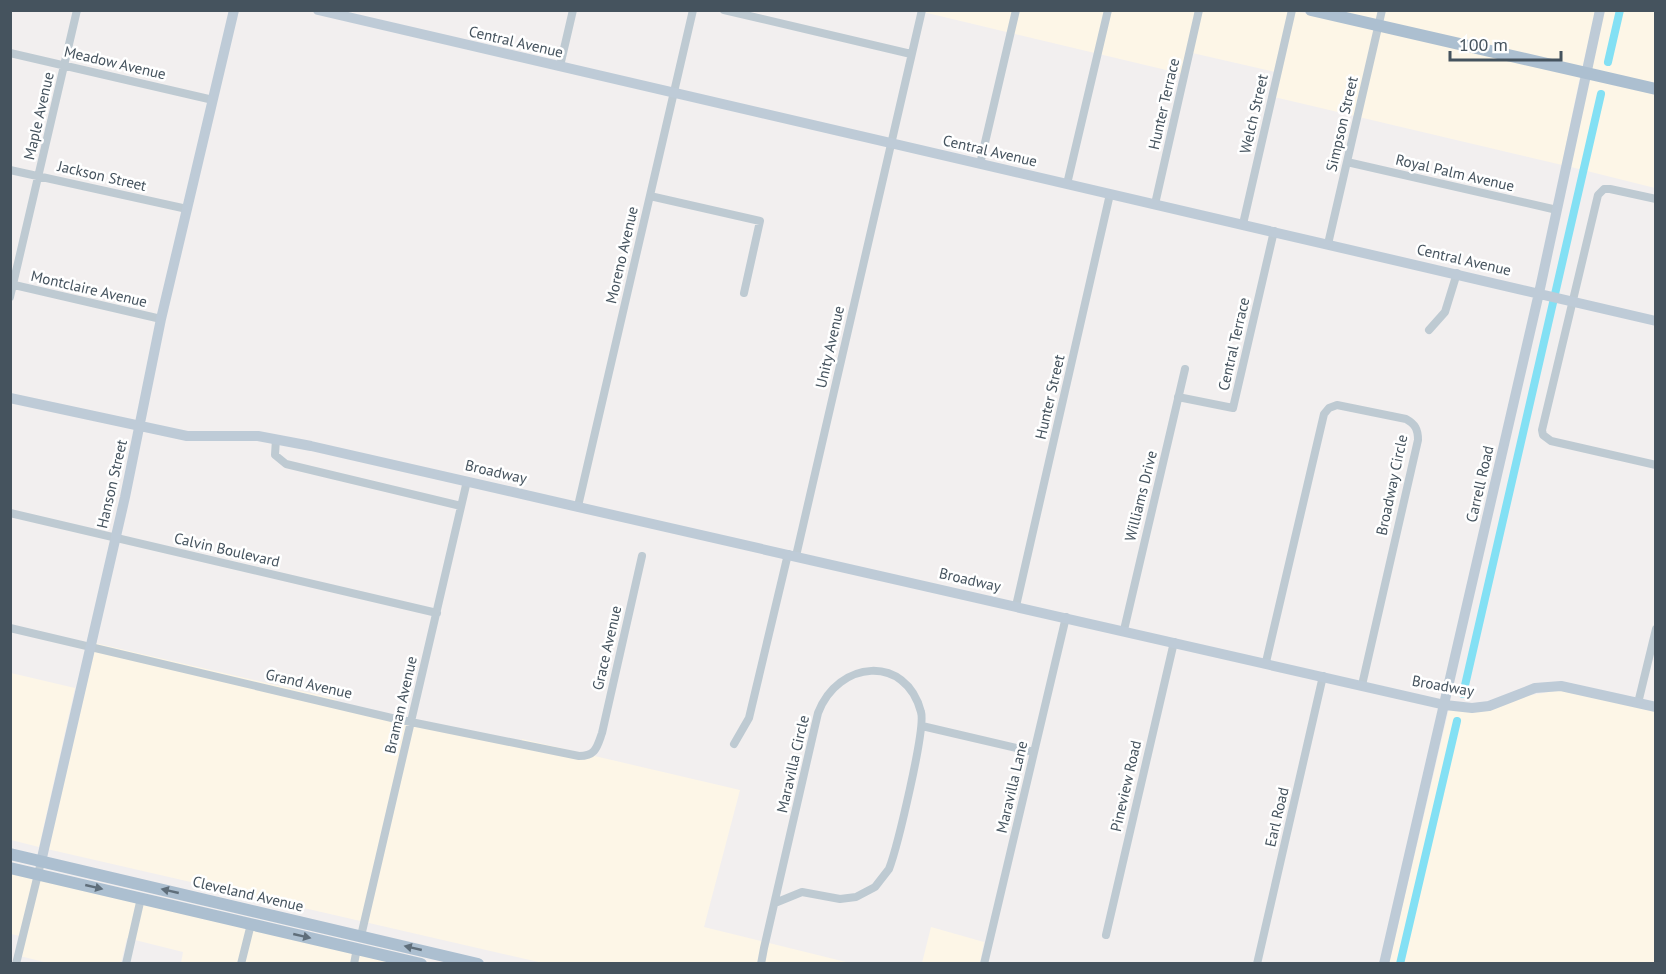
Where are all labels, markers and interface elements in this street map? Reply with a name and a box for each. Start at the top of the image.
street label: Central Avenue [467,21,565,62]
scale bar [1450,24,1561,62]
text: 100 m [1459,33,1508,56]
street label: Meadow Avenue [62,42,168,83]
street label: Hunter Terrace [1144,56,1183,151]
street label: Maple Avenue [19,70,58,162]
street label: Welch Street [1235,72,1272,156]
street label: Simpson Street [1321,74,1362,173]
street label: Central Avenue [941,130,1039,171]
street label: Royal Palm Avenue [1394,150,1516,195]
street label: Jackson Street [55,156,148,195]
street label: Moreno Avenue [601,204,642,305]
street label: Central Avenue [1415,239,1513,280]
street label: Montclaire Avenue [29,266,149,311]
street label: Central Terrace [1214,295,1253,392]
street label: Unity Avenue [811,304,848,390]
street label: Hunter Street [1031,353,1068,441]
street label: Broadway Circle [1372,433,1411,537]
street label: Hanson Street [92,438,131,530]
street label: Carrell Road [1461,444,1498,524]
street label: Williams Drive [1120,449,1161,543]
street label: Broadway [463,455,529,488]
street label: Calvin Boulevard [172,528,282,571]
street label: Broadway [937,563,1003,596]
street label: Grace Avenue [588,604,625,692]
street label: Braman Avenue [380,654,421,755]
street label: Grand Avenue [264,664,354,703]
street label: Broadway [1410,671,1476,700]
street label: Maravilla Circle [772,713,813,815]
street label: Pineview Road [1106,738,1145,833]
street label: Maravilla Lane [992,739,1031,835]
street label: Earl Road [1260,785,1293,849]
street label: Cleveland Avenue [191,872,305,916]
one-way arrow [85,883,104,893]
one-way arrow [160,886,179,895]
one-way arrow [293,931,312,941]
one-way arrow [403,943,422,952]

